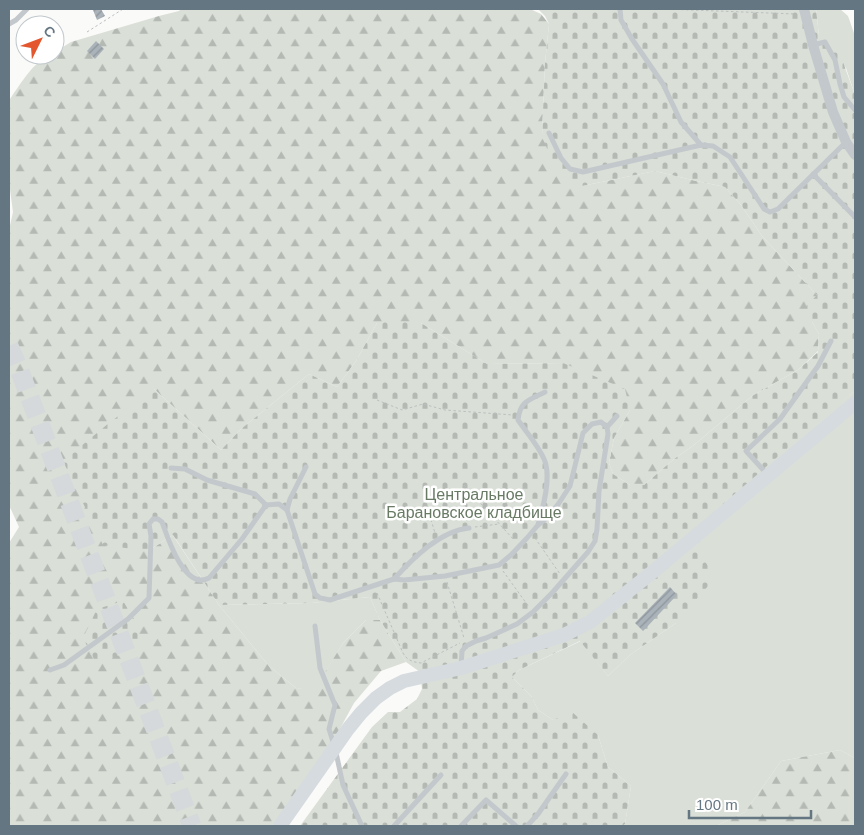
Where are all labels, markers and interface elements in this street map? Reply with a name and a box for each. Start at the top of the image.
north arrow [15,15,65,65]
text: С [40,22,59,40]
park label: Центральное Барановское кладбище [386,486,562,521]
scale bar [689,788,812,820]
text: 100 m [696,796,738,813]

